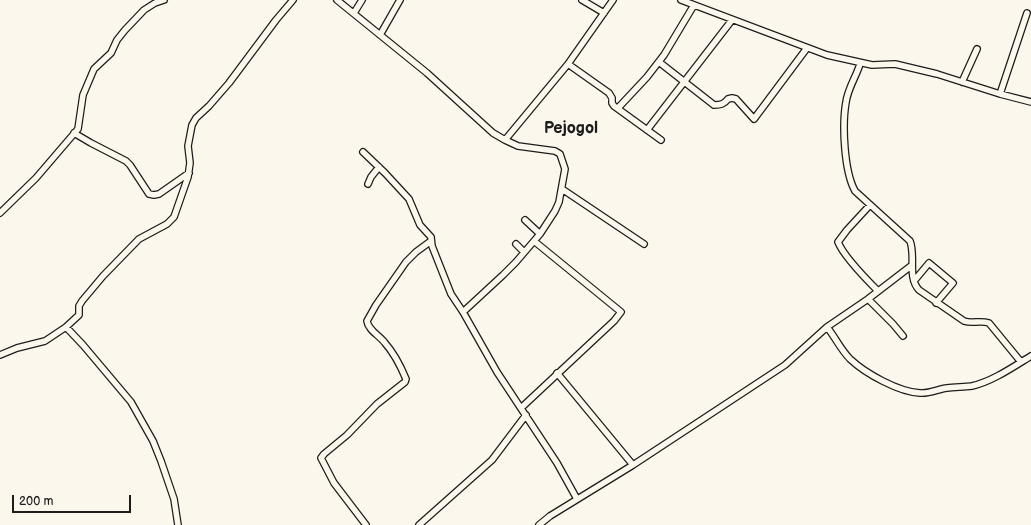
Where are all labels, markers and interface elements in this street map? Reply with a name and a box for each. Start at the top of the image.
district label: Pejogol [544,119,598,139]
scale bar [14,487,133,513]
text: 200 m [19,494,53,509]

